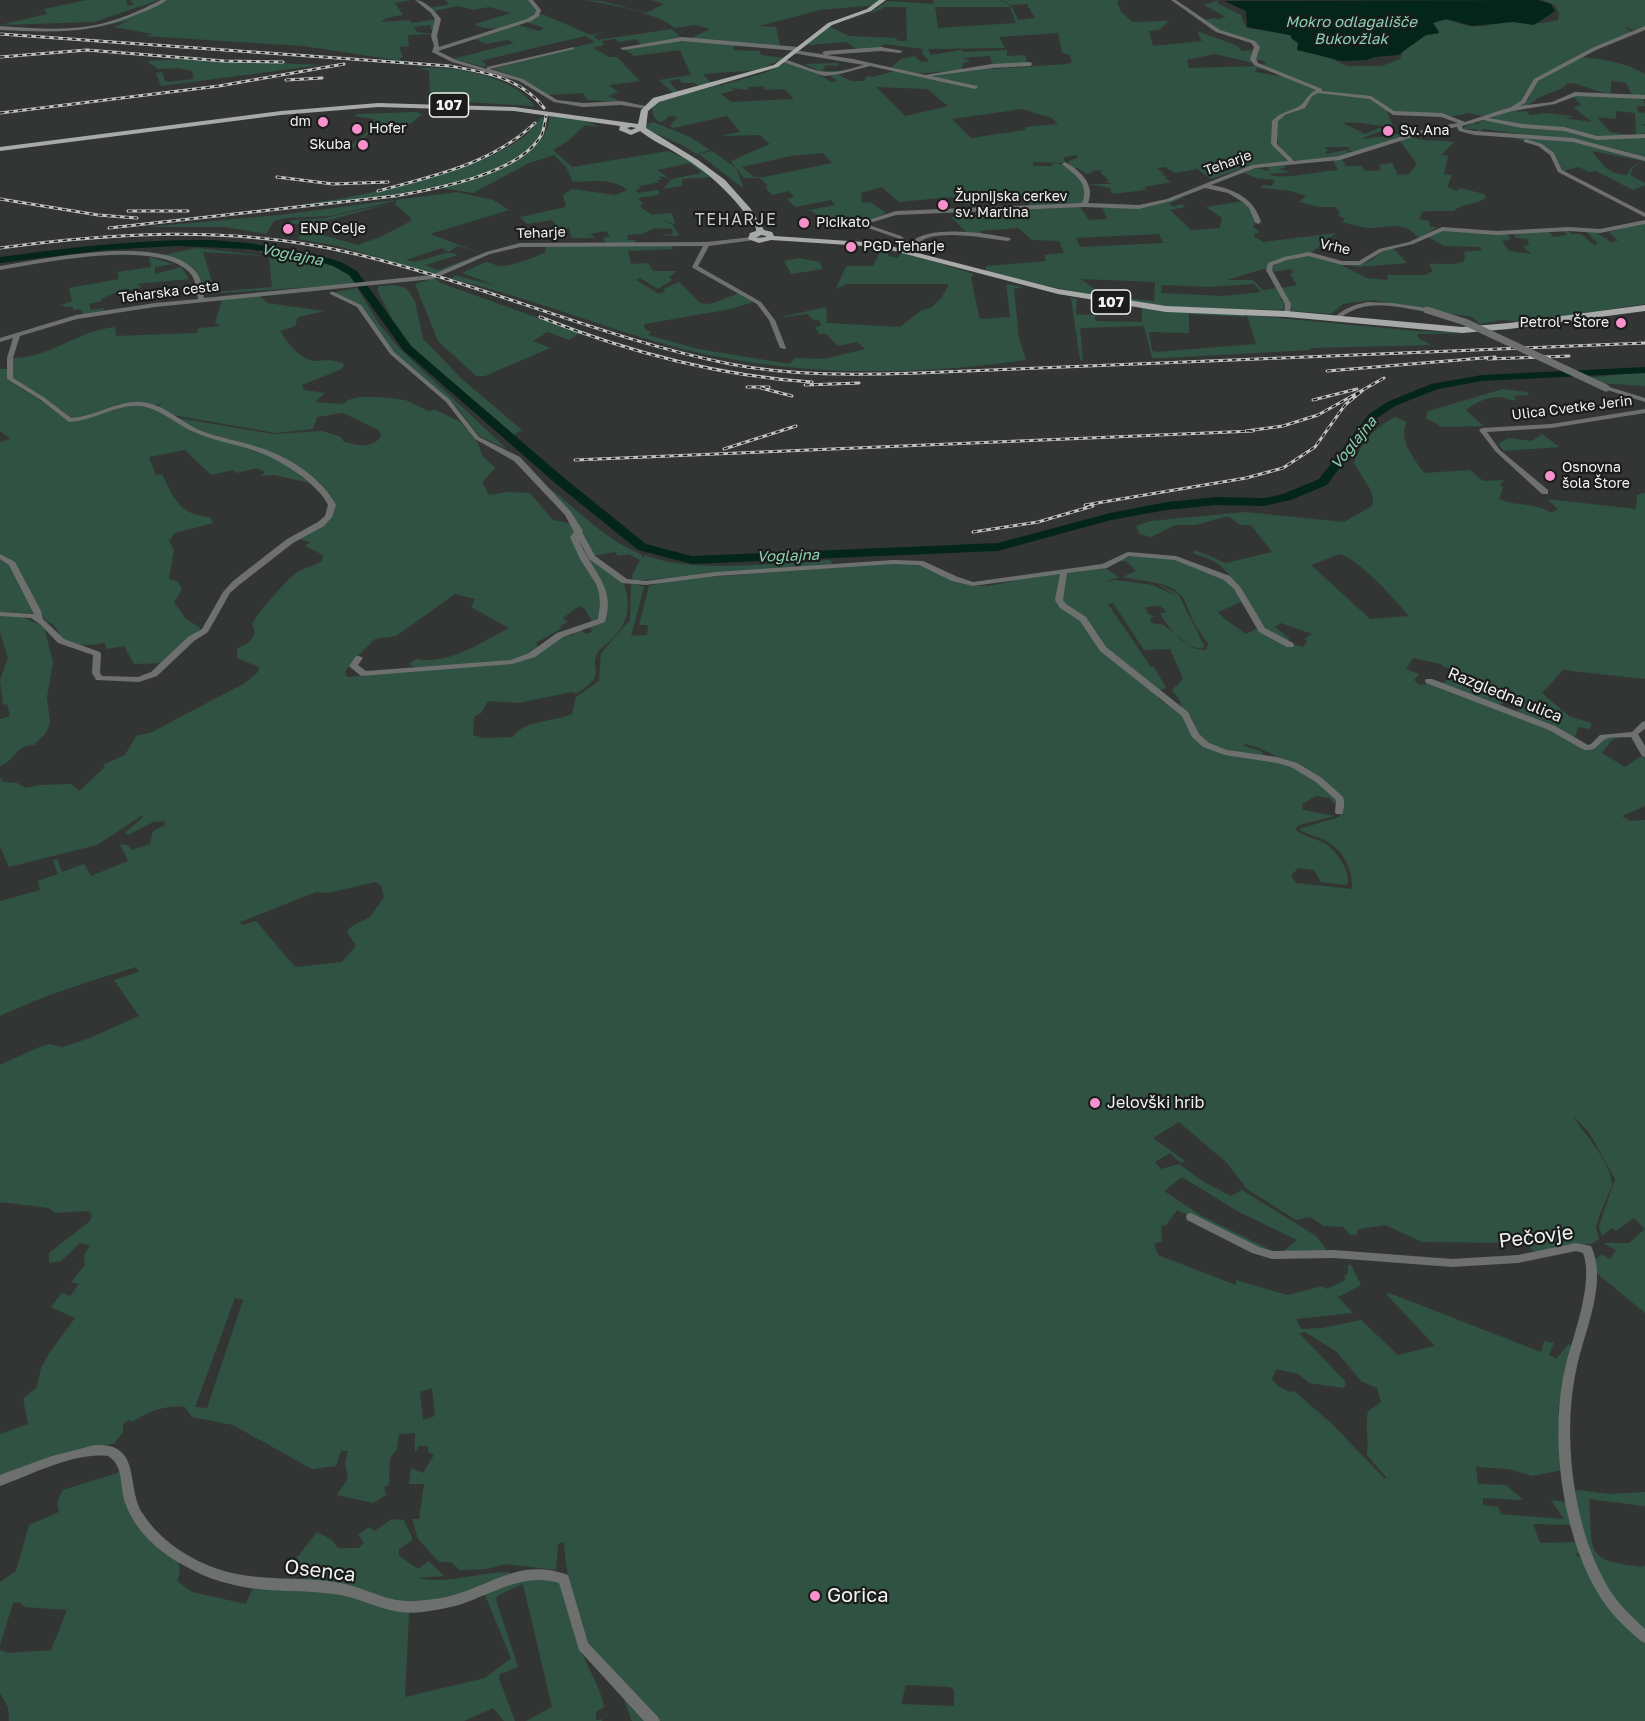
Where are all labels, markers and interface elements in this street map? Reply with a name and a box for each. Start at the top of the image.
water label: Mokro odlagališče Bukovžlak [1285,13,1417,48]
road number: 107 [430,93,468,117]
place label: dm [290,114,311,130]
marker: dm [316,115,330,129]
place label: Hofer [369,121,406,137]
marker: Hofer [350,122,364,136]
place label: Sv. Ana [1400,123,1449,139]
marker: Sv. Ana [1381,124,1395,138]
place label: Skuba [309,137,351,153]
marker: Skuba [356,138,370,152]
street label: Teharje [1202,147,1254,179]
place label: Župnijska cerkev sv. Martina [955,189,1067,222]
marker: Župnijska cerkev sv. Martina [936,198,950,212]
district label: TEHARJE [695,210,777,230]
place label: Picikato [816,215,870,231]
marker: Picikato [797,216,811,230]
place label: ENP Celje [300,221,366,237]
marker: ENP Celje [281,222,295,236]
street label: Teharje [516,224,566,242]
street label: Vrhe [1318,236,1352,258]
place label: PGD Teharje [863,239,945,255]
water label: Voglajna [260,240,324,270]
marker: PGD Teharje [844,240,858,254]
street label: Teharska cesta [118,278,220,306]
road number: 107 [1092,290,1130,314]
place label: Petrol - Štore [1520,315,1609,331]
marker: Petrol - Štore [1614,316,1628,330]
street label: Ulica Cvetke Jerin [1511,392,1633,424]
water label: Voglajna [1327,413,1381,473]
place label: Osnovna šola Štore [1562,460,1630,492]
marker: Osnovna šola Štore [1543,469,1557,483]
water label: Voglajna [757,546,819,566]
street label: Razgledna ulica [1445,663,1565,727]
place label: Jelovški hrib [1107,1093,1204,1113]
marker: Jelovški hrib [1088,1096,1102,1110]
street label: Pečovje [1497,1221,1575,1253]
street label: Osenca [283,1555,357,1587]
place label: Gorica [827,1584,888,1608]
marker: Gorica [808,1589,822,1603]

